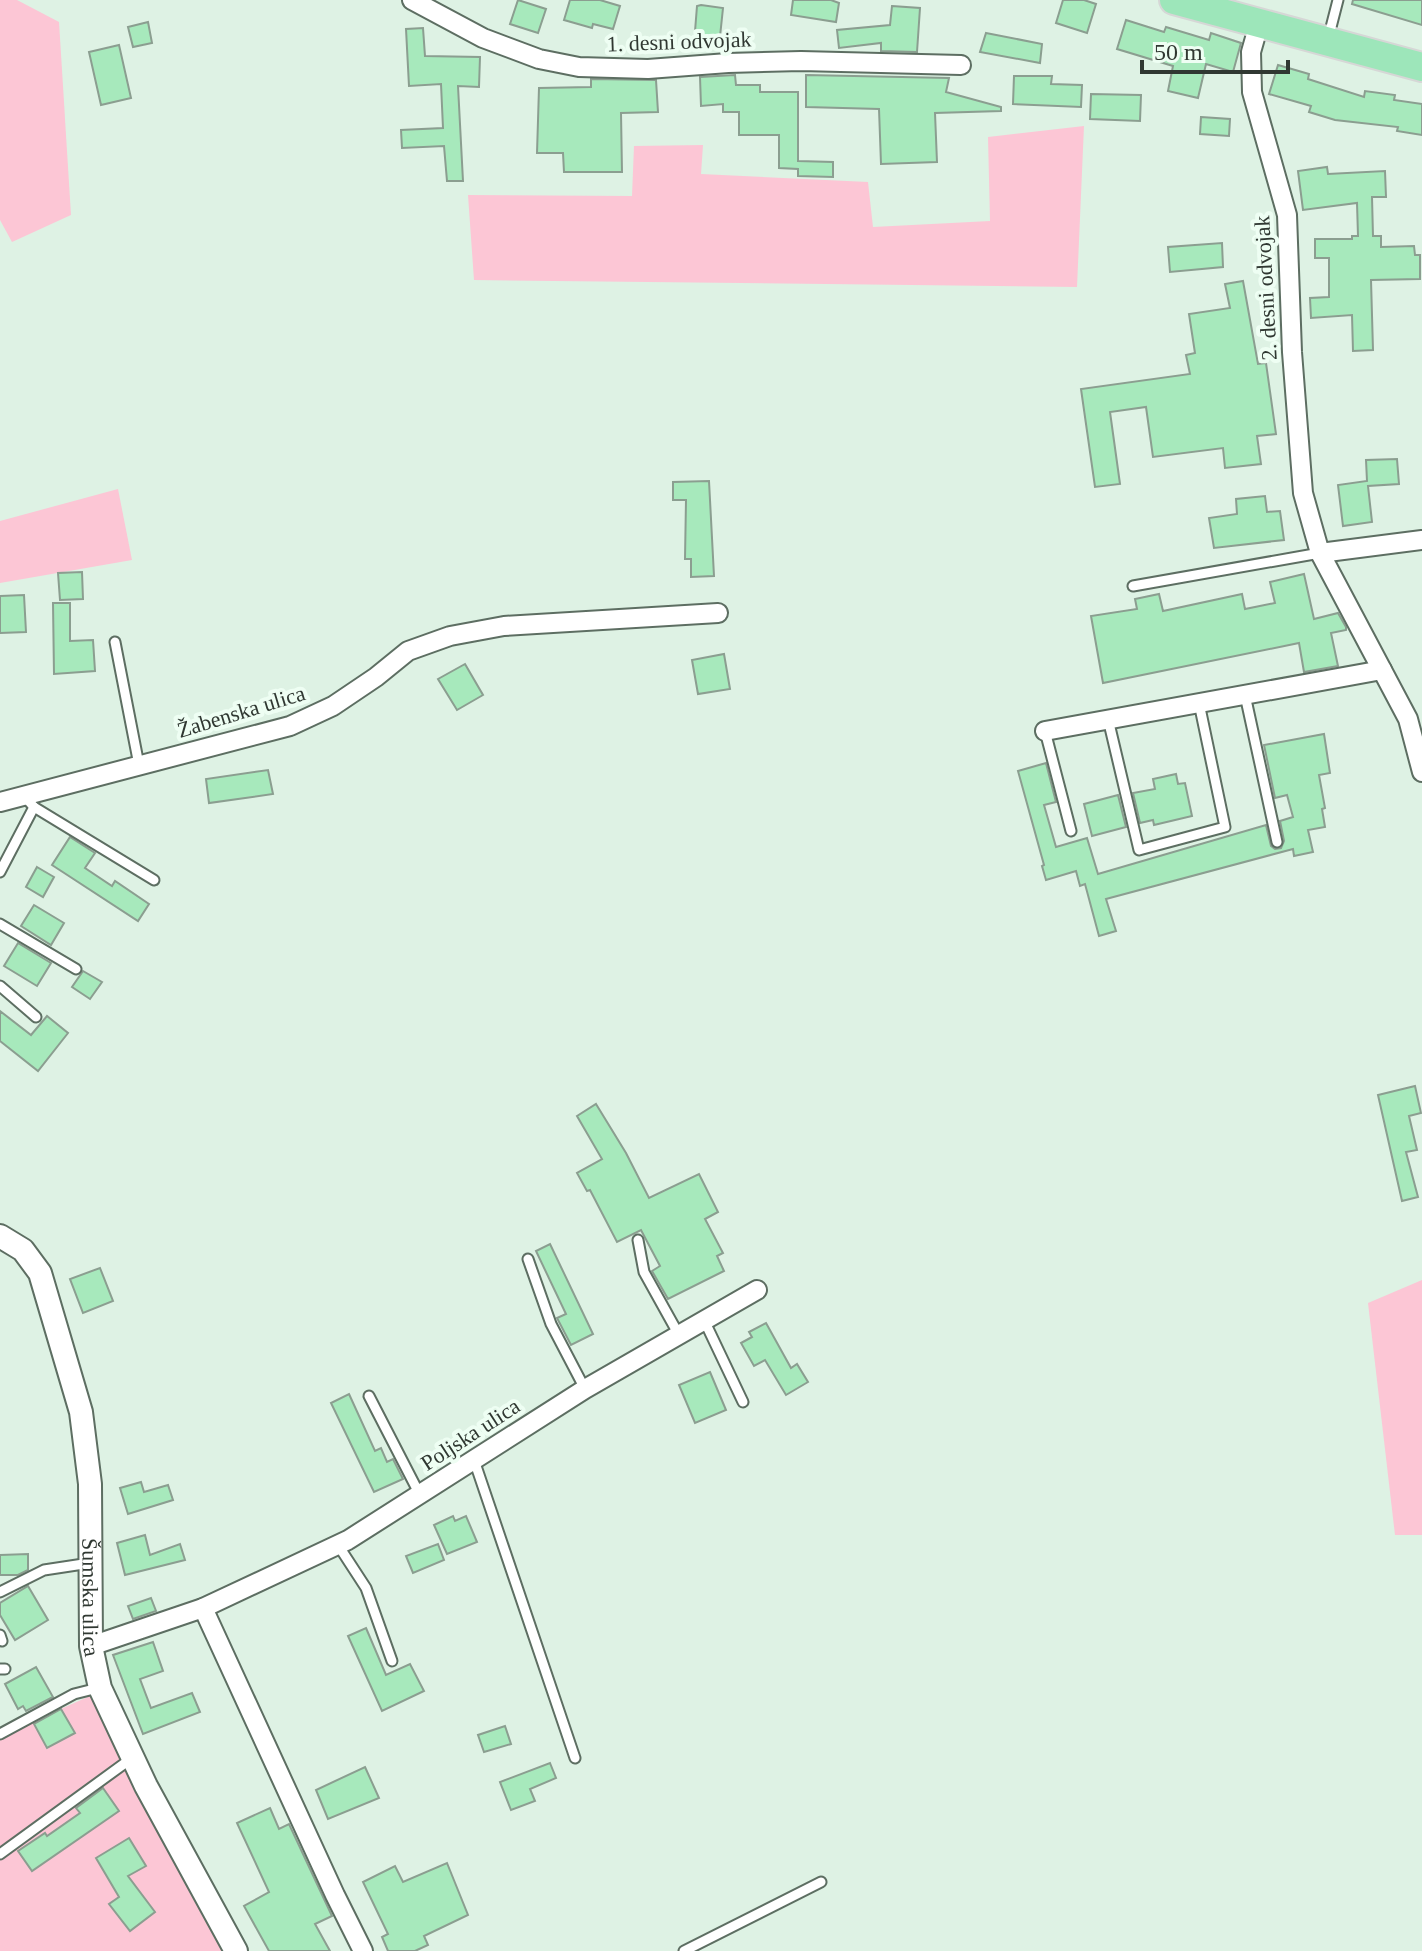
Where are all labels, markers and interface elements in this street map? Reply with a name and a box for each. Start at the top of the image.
scale bar [1142,24,1288,74]
street label: 1. desni odvojak [606,26,752,57]
text: 50 m [1154,39,1203,65]
street label: 2. desni odvojak [1249,215,1282,361]
street label: Žabenska ulica [174,680,308,743]
street label: Poljska ulica [416,1393,525,1476]
street label: Šumska ulica [77,1538,105,1659]

